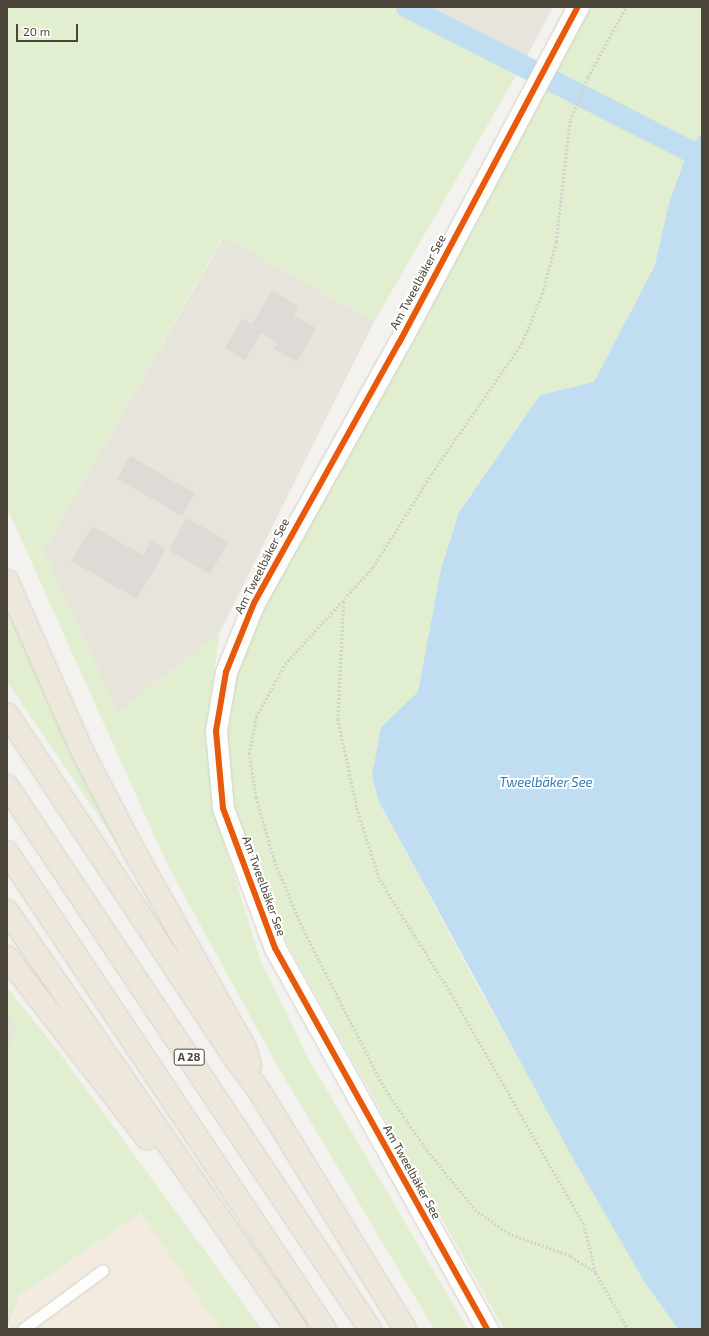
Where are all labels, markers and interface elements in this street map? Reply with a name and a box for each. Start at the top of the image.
scale bar [18,16,80,42]
text: 20 m [23,24,50,38]
street label: Am Tweelbäker See [387,232,449,332]
street label: Am Tweelbäker See [232,516,292,616]
water label: Tweelbäker See [499,774,593,790]
street label: Am Tweelbäker See [239,834,289,938]
road number: A 28 [173,1048,205,1066]
street label: Am Tweelbäker See [380,1122,444,1222]

